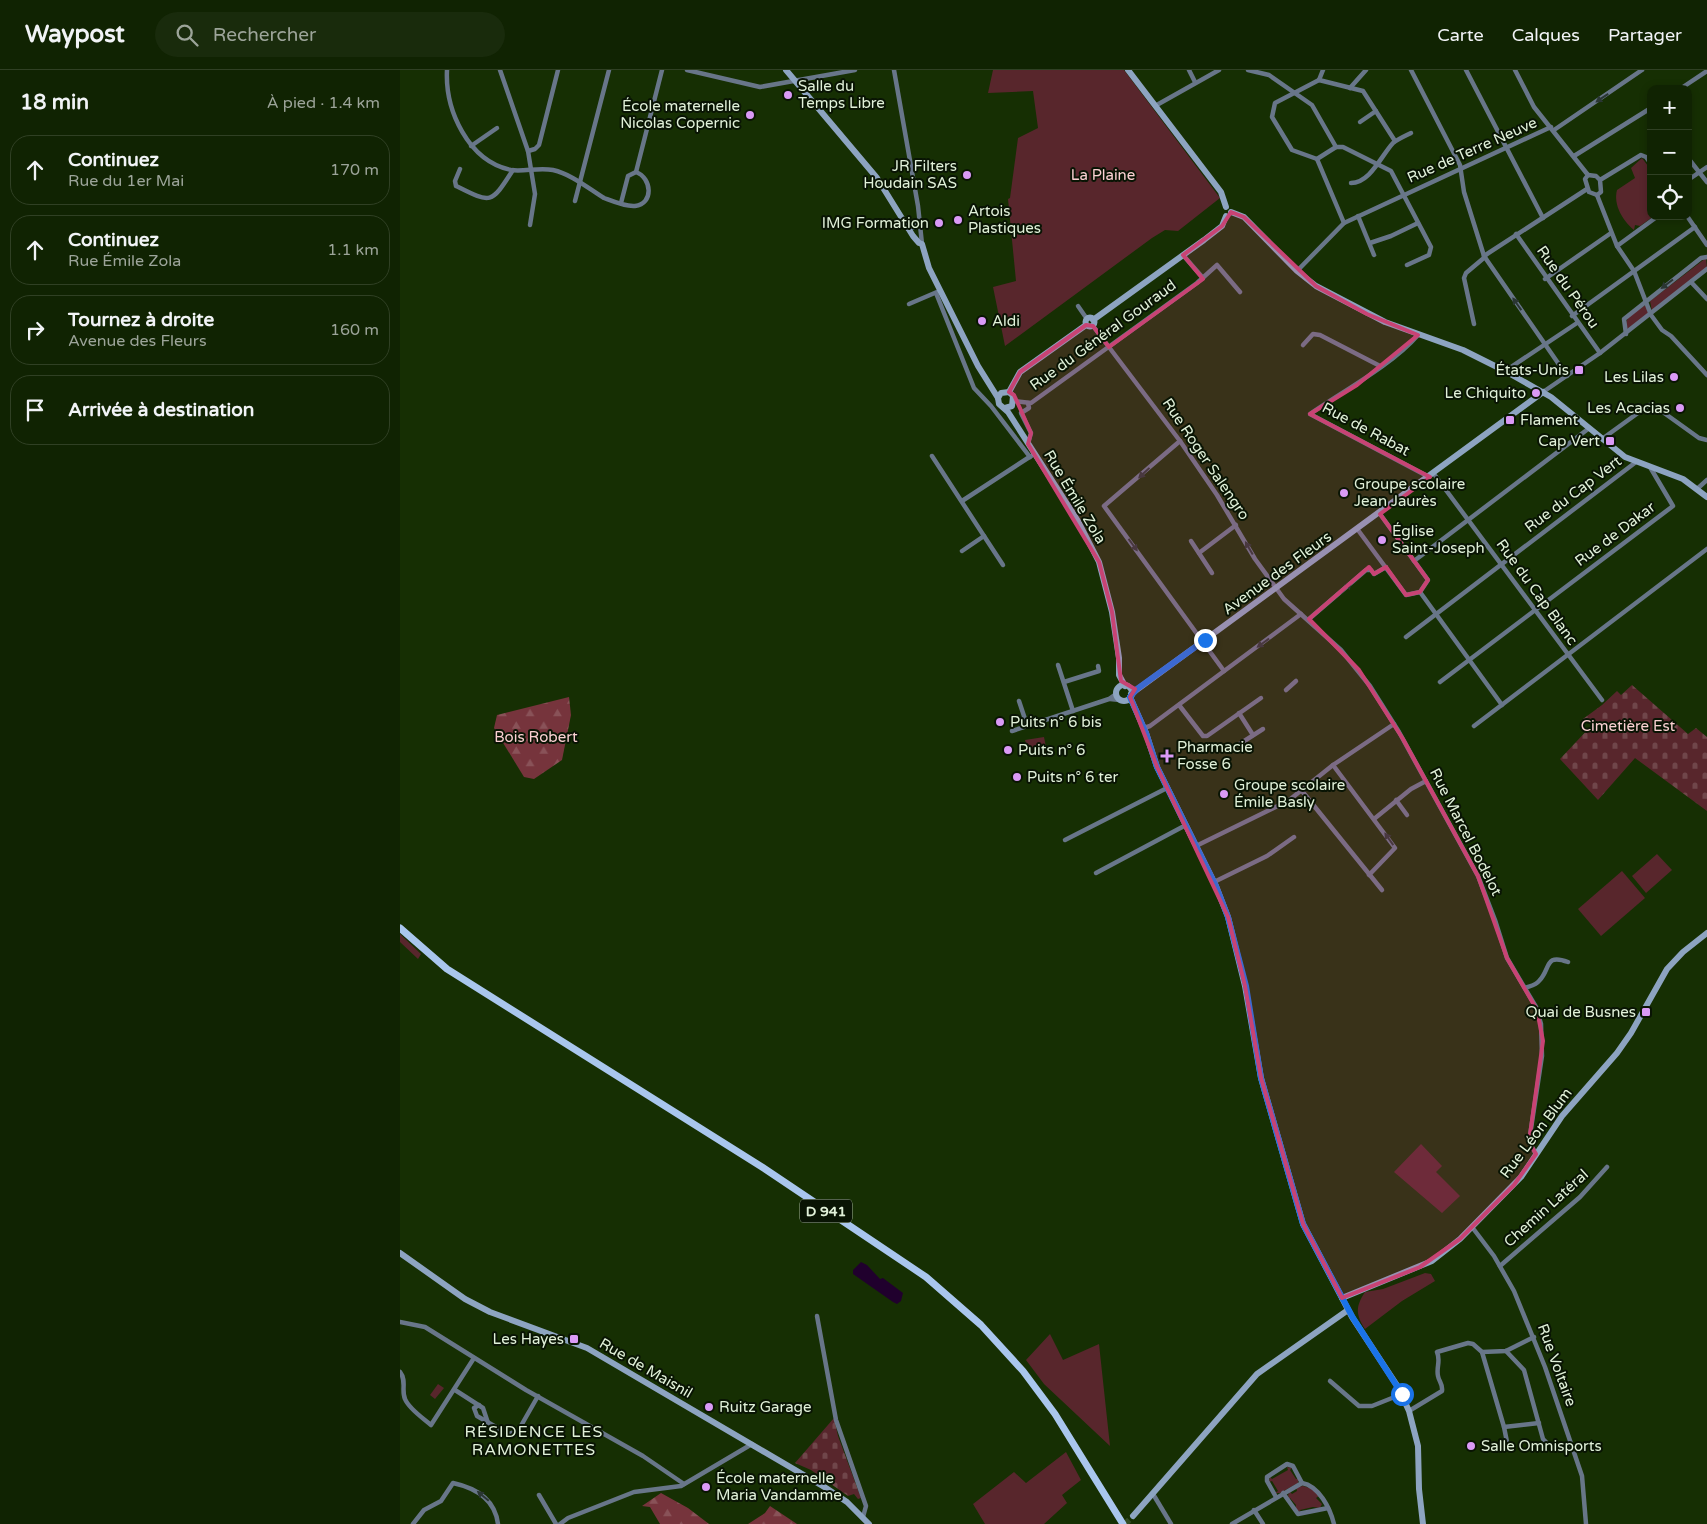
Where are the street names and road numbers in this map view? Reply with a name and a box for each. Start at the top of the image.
street label: Rue de Terre Neuve [1404,113,1540,187]
street label: Rue du Pérou [1533,242,1603,332]
street label: Rue du Général Gouraud [1026,276,1180,394]
street label: Rue Roger Salengro [1159,395,1253,523]
street label: Rue de Rabat [1319,398,1413,460]
street label: Rue Émile Zola [1040,447,1110,547]
street label: Rue du Cap Vert [1521,452,1625,536]
street label: Rue de Dakar [1571,498,1659,570]
street label: Avenue des Fleurs [1219,528,1335,618]
street label: Rue du Cap Blanc [1493,536,1581,648]
street label: Rue Marcel Bodelot [1426,765,1506,899]
street label: Rue Léon Blum [1496,1084,1576,1182]
street label: Chemin Latéral [1500,1165,1592,1251]
road number: D 941 [800,1200,852,1222]
street label: Rue Voltaire [1534,1321,1580,1409]
street label: Rue de Maisnil [596,1334,696,1402]

